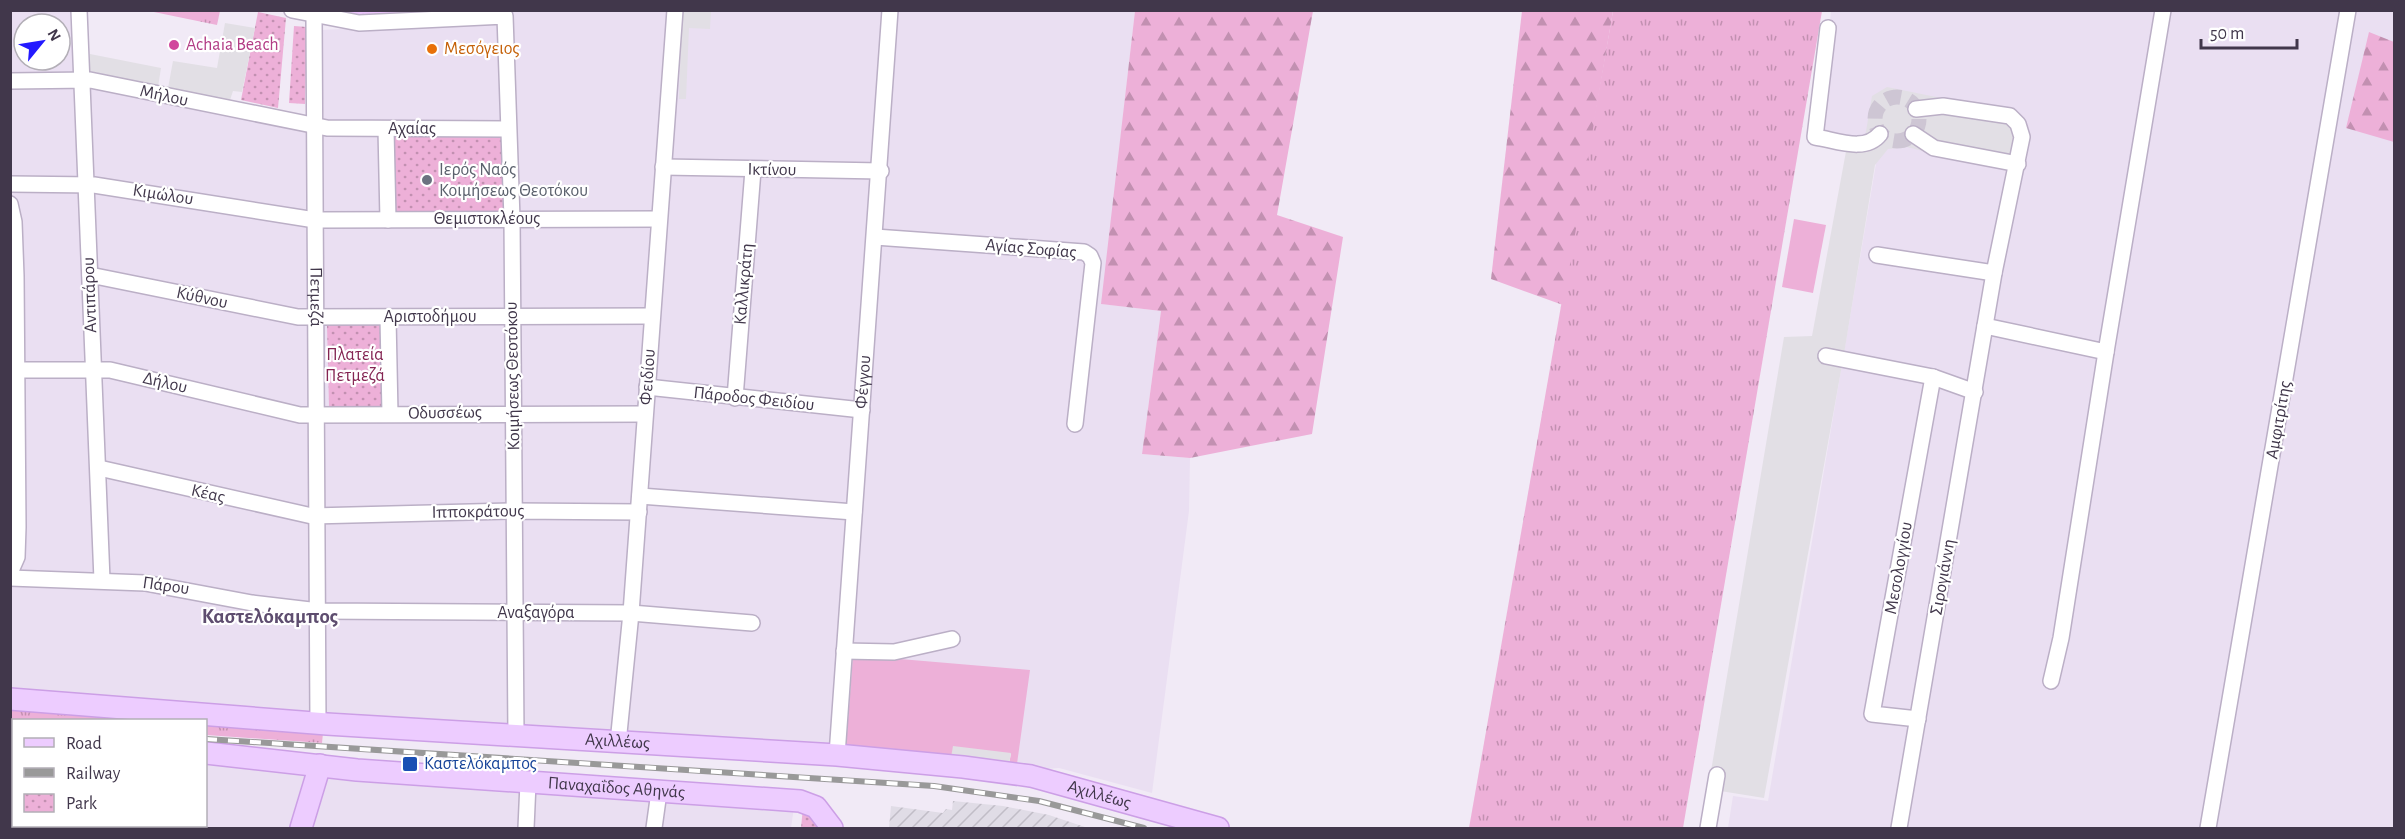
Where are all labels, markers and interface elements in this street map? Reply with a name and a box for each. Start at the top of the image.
north arrow [12,12,72,72]
scale bar [2201,12,2297,50]
text: 50 m [2210,25,2244,43]
text: N [44,26,64,44]
place label: Achaia Beach [186,36,279,54]
marker: Achaia Beach [167,38,181,52]
place label: Μεσόγειος [444,40,520,58]
marker: Μεσόγειος [425,42,439,56]
street label: Μήλου [138,82,190,110]
street label: Αχαίας [388,119,436,138]
street label: Ικτίνου [747,160,797,179]
place label: Ιερός Ναός Κοιμήσεως Θεοτόκου [439,161,588,200]
marker: Ιερός Ναός Κοιμήσεως Θεοτόκου [420,173,434,187]
street label: Κιμώλου [131,181,195,209]
street label: Θεμιστοκλέους [434,210,540,228]
street label: Αγίας Σοφίας [985,235,1077,262]
street label: Καλλικράτη [731,242,757,326]
street label: Αντιπάρου [80,257,100,333]
street label: Πετμεζά [306,267,325,327]
street label: Κύθνου [175,284,229,312]
street label: Κοιμήσεως Θεοτόκου [503,301,523,451]
street label: Αριστοδήμου [383,308,477,326]
park label: Πλατεία Πετμεζά [325,345,385,385]
street label: Φειδίου [636,348,659,406]
street label: Φέγγου [853,354,874,409]
street label: Δήλου [141,369,189,397]
street label: Αμφιτρίτης [2262,379,2295,460]
street label: Πάροδος Φειδίου [693,383,815,414]
street label: Οδυσσέως [408,403,482,423]
street label: Κέας [189,481,227,507]
street label: Ιπποκράτους [431,502,525,522]
street label: Μεσολογγίου [1881,520,1916,616]
street label: Σιρογιάννη [1927,538,1959,616]
street label: Πάρου [142,574,190,598]
street label: Αναξαγόρα [497,604,575,622]
district label: Καστελόκαμπος [202,606,338,627]
legend [12,719,207,827]
street label: Αχιλλέως [584,731,651,753]
text: Road [66,735,102,753]
marker: Καστελόκαμπος [401,755,419,773]
place label: Καστελόκαμπος [424,755,537,773]
text: Railway [66,765,121,783]
street label: Παναχαΐδος Αθηνάς [547,774,686,802]
street label: Αχιλλέως [1066,778,1133,812]
text: Park [66,795,98,813]

